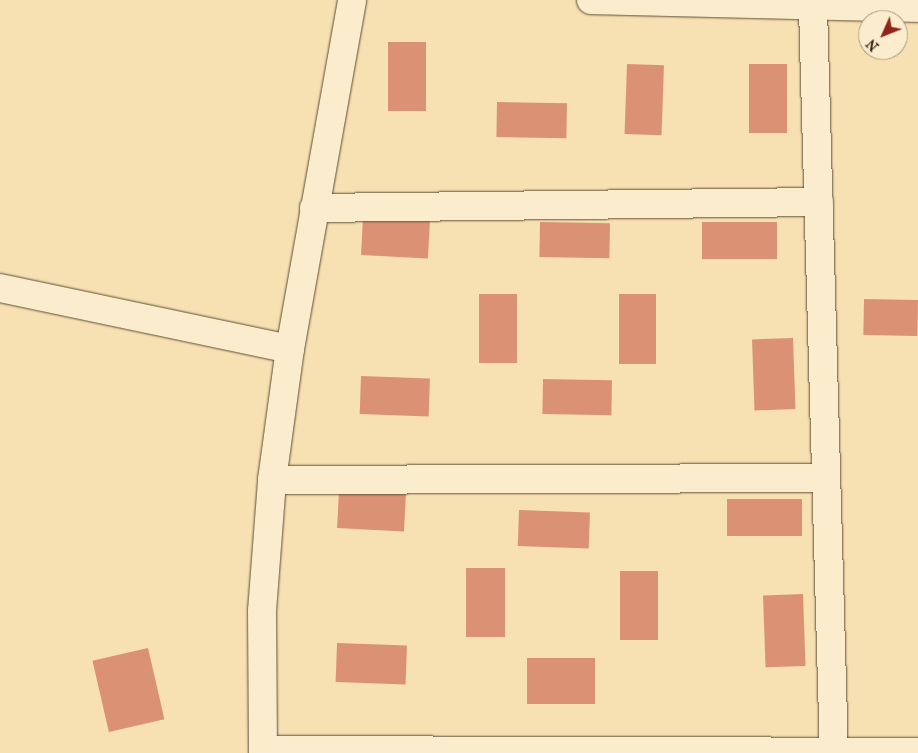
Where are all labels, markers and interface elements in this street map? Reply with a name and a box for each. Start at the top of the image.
north arrow [858,10,908,60]
text: N [863,35,882,55]

